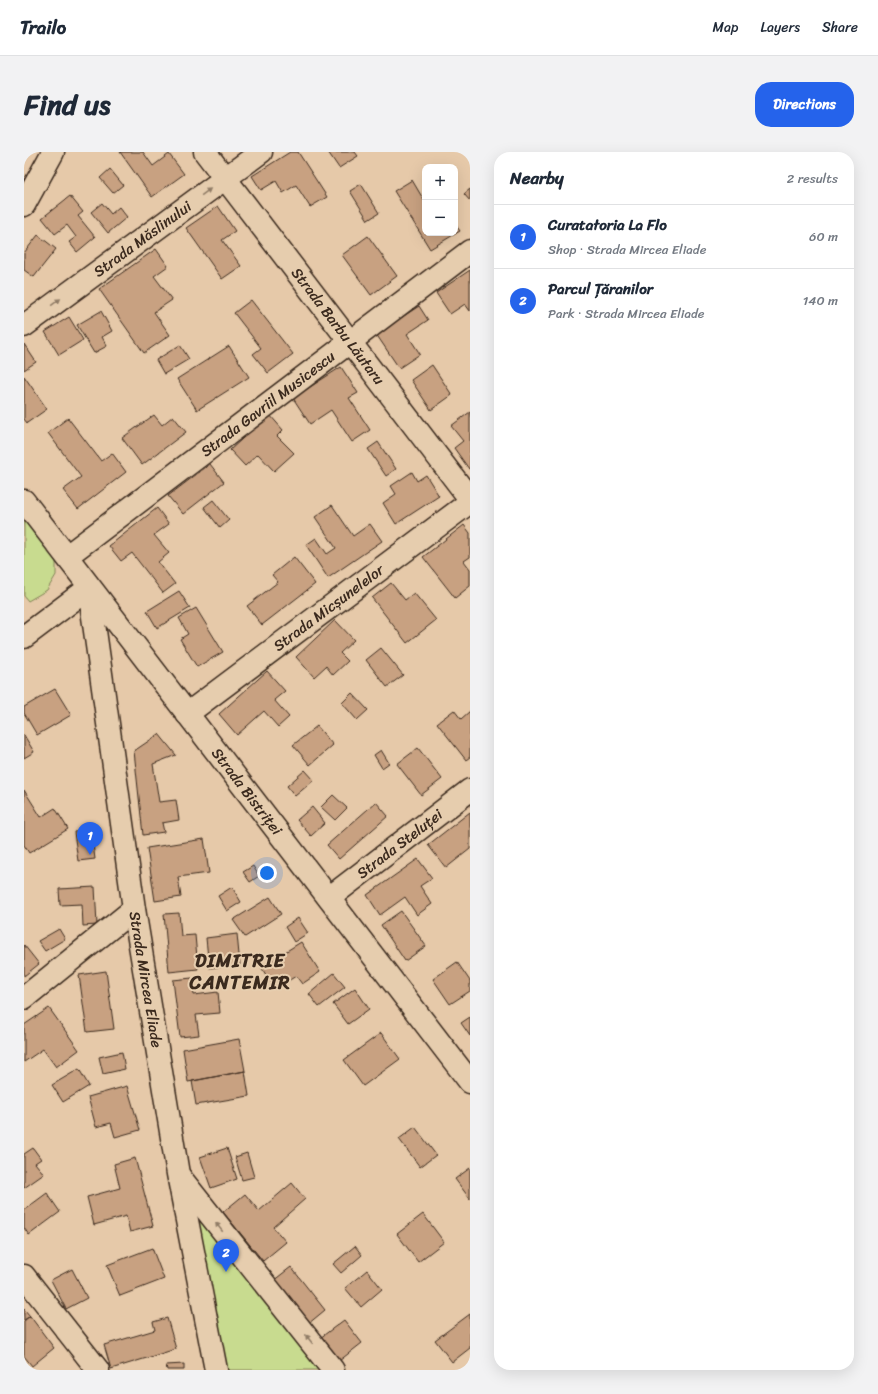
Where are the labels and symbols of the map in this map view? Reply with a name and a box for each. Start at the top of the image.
one-way arrow [201,188,211,196]
street label: Strada Măslinului [88,193,198,284]
street label: Strada Barbu Lăutaru [284,262,391,391]
one-way arrow [51,298,62,306]
street label: Strada Gavriil Musicescu [195,344,341,464]
street label: Strada Micșunelelor [268,557,390,658]
street label: Strada Bistriței [205,742,290,841]
street label: Strada Steluței [351,802,449,886]
pin: 1 [77,822,103,855]
your location [257,863,277,883]
street label: Strada Mircea Eliade [122,909,170,1050]
district label: DIMITRIE CANTEMIR [188,944,291,999]
one-way arrow [215,1221,224,1232]
pin: 2 [213,1239,239,1272]
one-way arrow [304,1334,313,1345]

